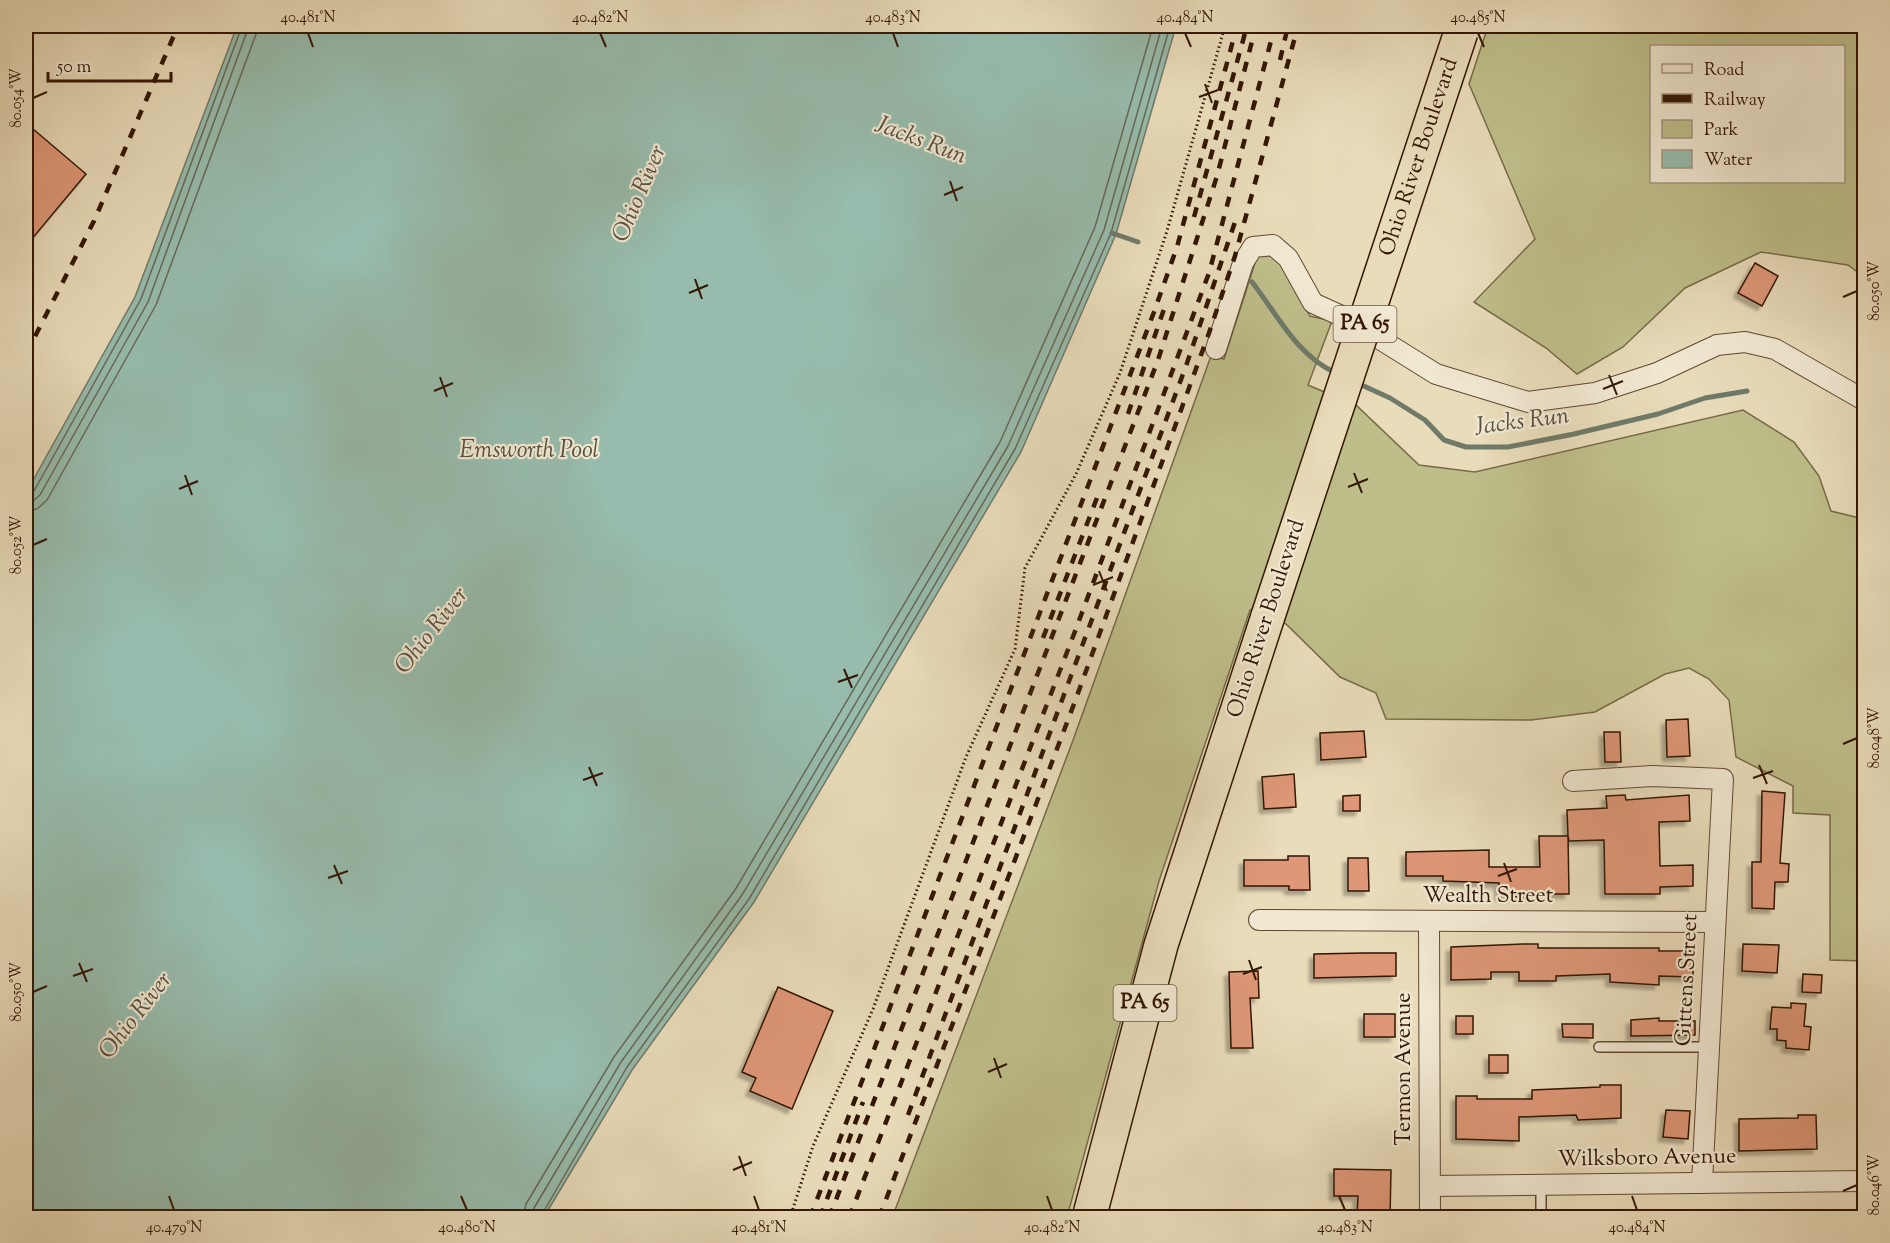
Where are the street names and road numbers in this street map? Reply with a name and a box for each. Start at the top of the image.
street label: Ohio River Boulevard [1372,54,1467,261]
road number: PA 65 [1334,306,1396,342]
street label: Ohio River Boulevard [1220,516,1314,722]
street label: Wealth Street [1423,881,1554,913]
street label: Gittens Street [1669,912,1707,1047]
road number: PA 65 [1114,985,1176,1021]
street label: Termon Avenue [1389,992,1421,1146]
street label: Wilksboro Avenue [1557,1141,1737,1177]

